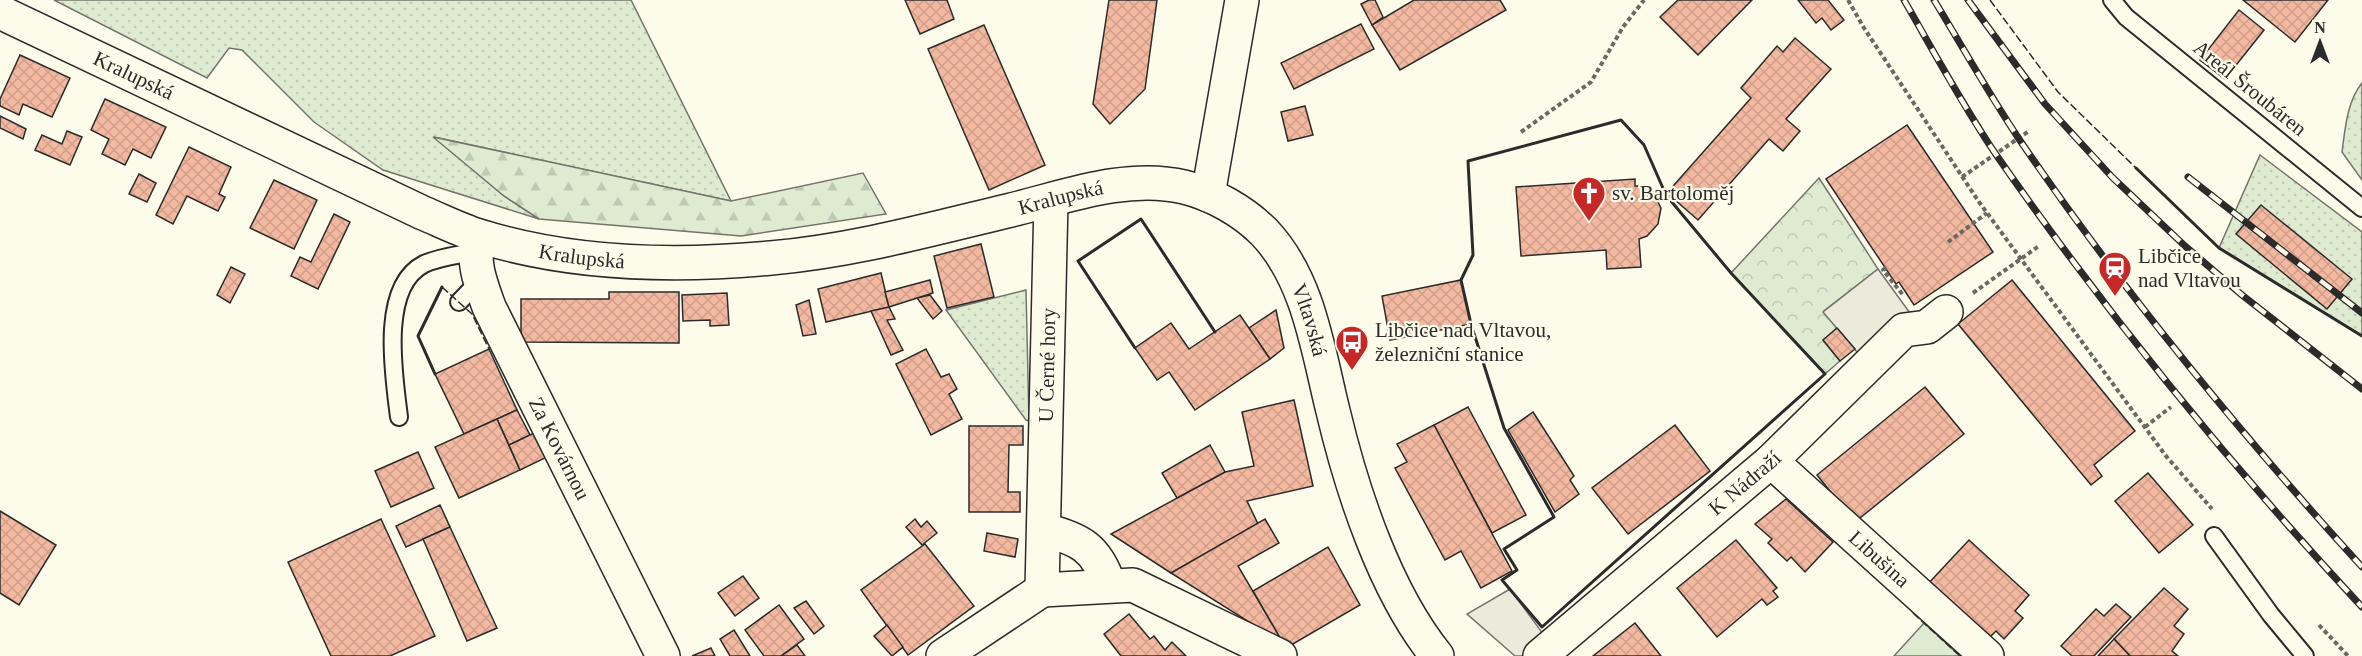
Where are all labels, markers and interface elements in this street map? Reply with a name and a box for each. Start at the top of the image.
north arrow [2290,12,2350,72]
text: N [2314,19,2326,36]
street label: Areál Šroubáren [2189,35,2312,141]
street label: Kralupská [90,46,178,105]
street label: Kralupská [1016,175,1106,220]
church icon: sv. Bartoloměj [1571,175,1607,222]
place label: sv. Bartoloměj [1612,181,1734,205]
street label: Kralupská [537,239,626,273]
place label: Libčice nad Vltavou [2138,244,2241,292]
station icon: Libčice nad Vltavou [2097,250,2133,297]
street label: Vltavská [1287,280,1332,359]
street label: U Černé hory [1034,307,1061,422]
place label: Libčice nad Vltavou, železniční stanice [1375,318,1551,366]
bus stop icon: Libčice nad Vltavou, železniční stanice [1334,324,1370,371]
street label: Za Kovárnou [524,393,595,504]
street label: K Nádraží [1704,446,1786,520]
street label: Libušina [1844,525,1915,593]

